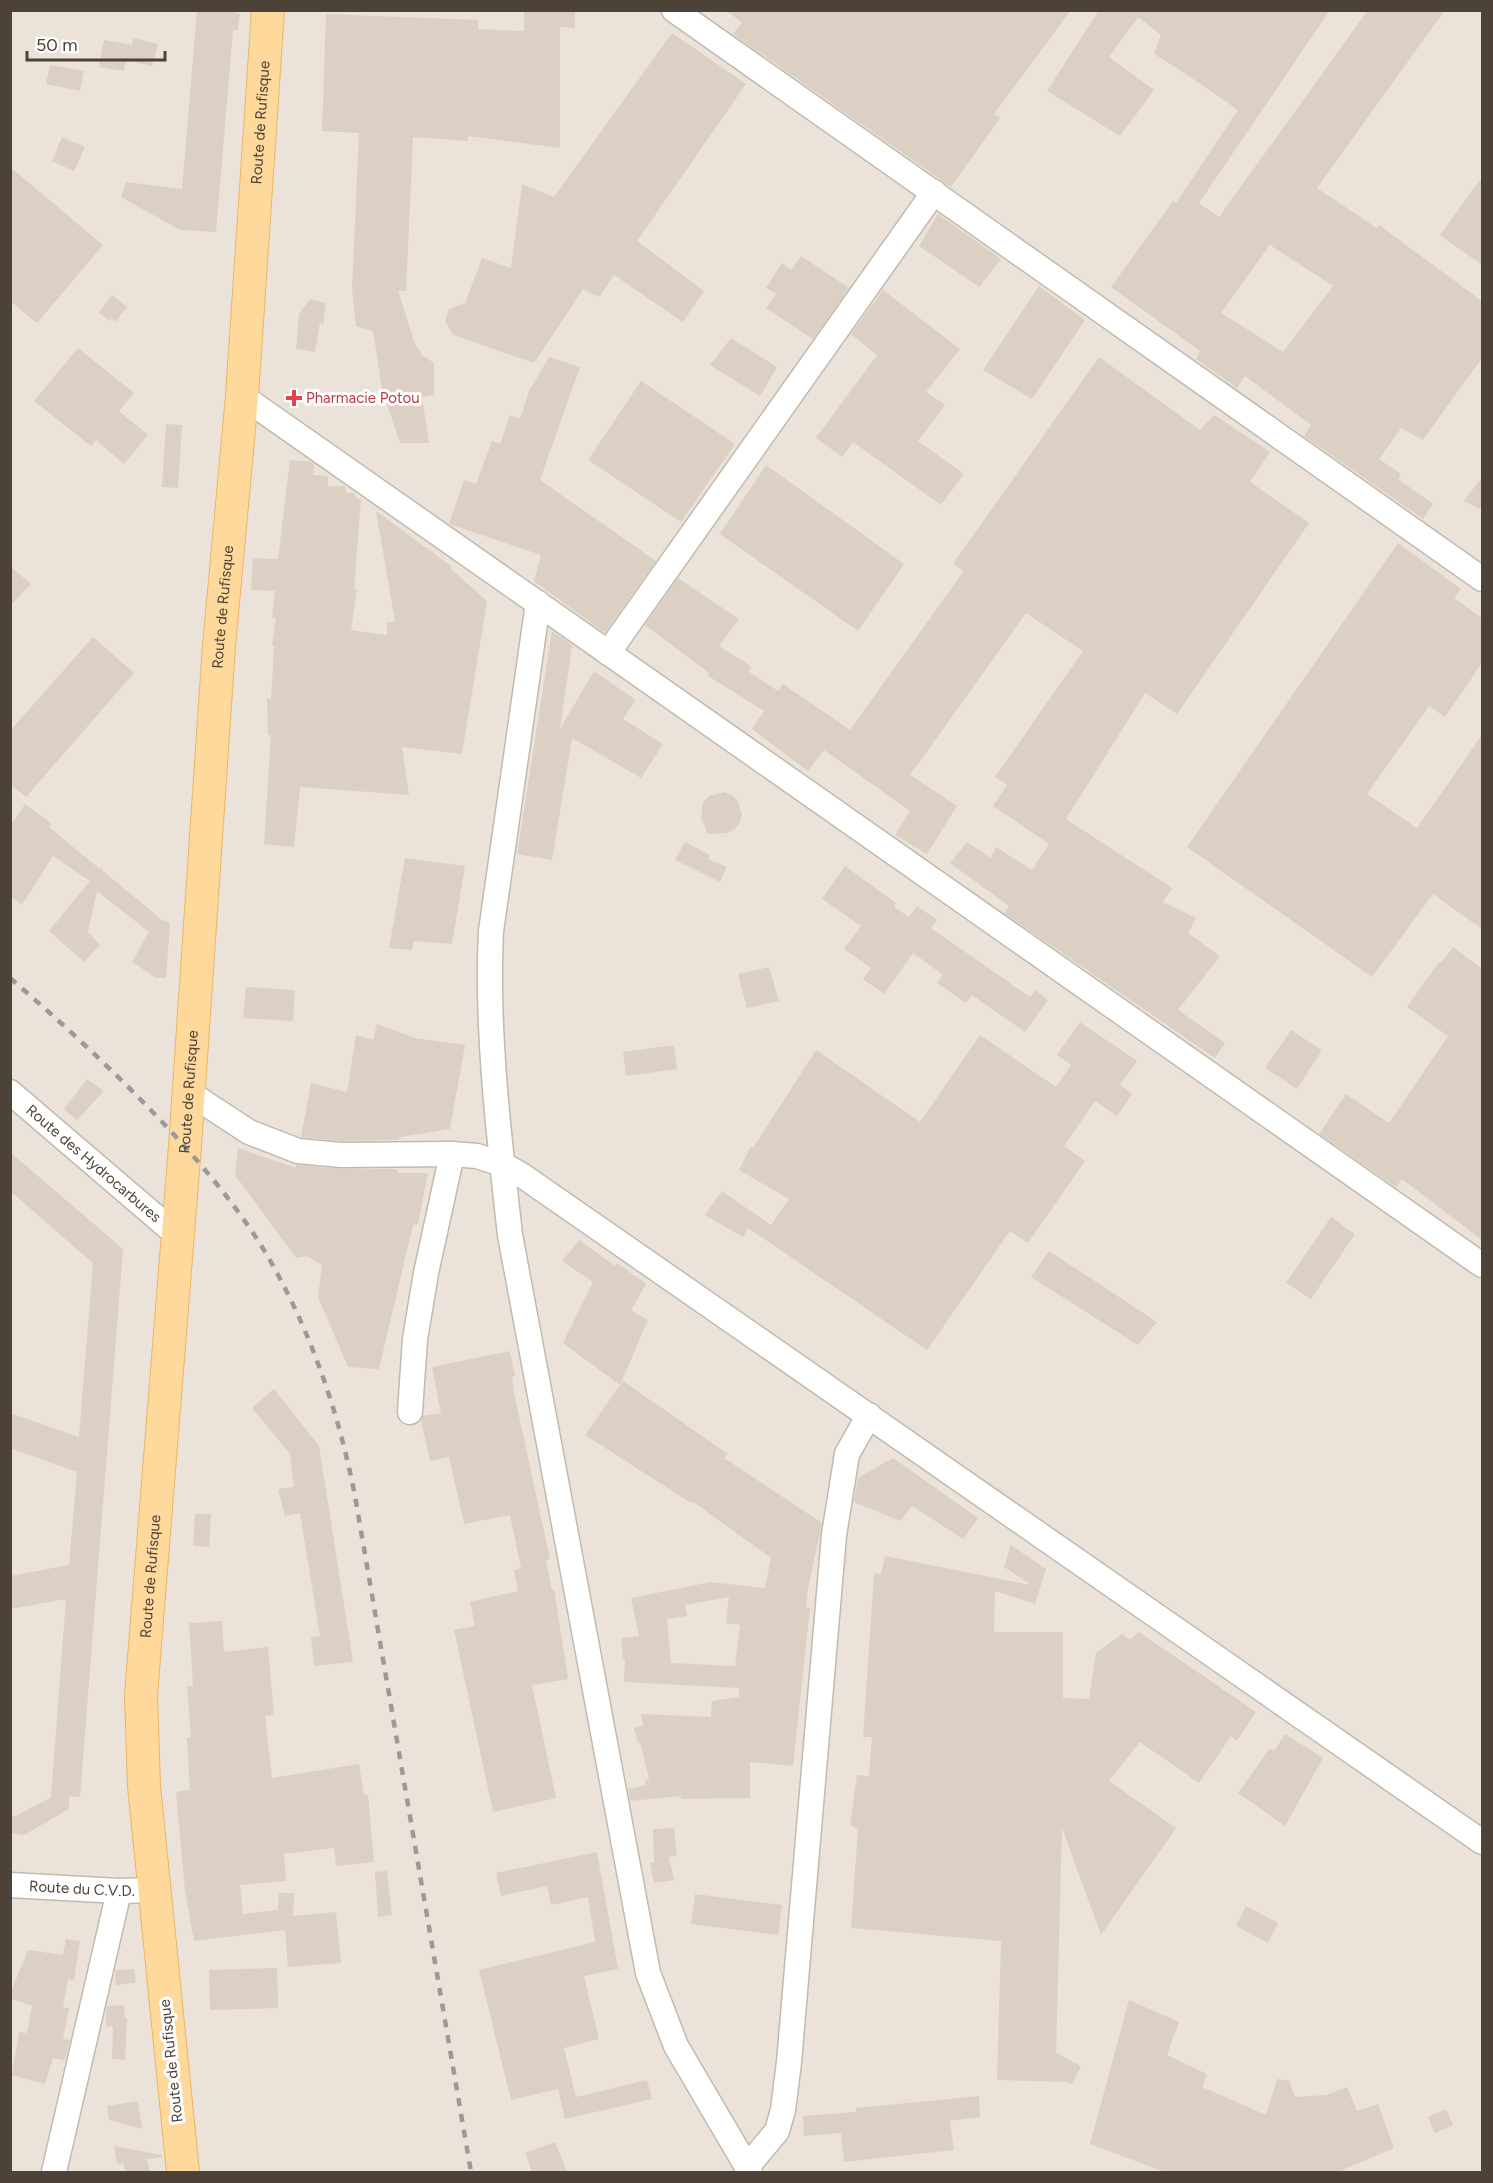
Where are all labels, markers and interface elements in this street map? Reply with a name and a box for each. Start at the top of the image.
scale bar [27,24,165,62]
text: 50 m [36,34,78,56]
street label: Route de Rufisque [247,60,274,185]
place label: Pharmacie Potou [306,389,420,407]
marker: Pharmacie Potou [287,391,301,405]
street label: Route de Rufisque [208,545,237,669]
street label: Route de Rufisque [175,1030,202,1154]
street label: Route des Hydrocarbures [23,1101,165,1226]
street label: Route de Rufisque [137,1514,164,1639]
street label: Route du C.V.D. [29,1877,135,1900]
street label: Route de Rufisque [156,1999,186,2123]

